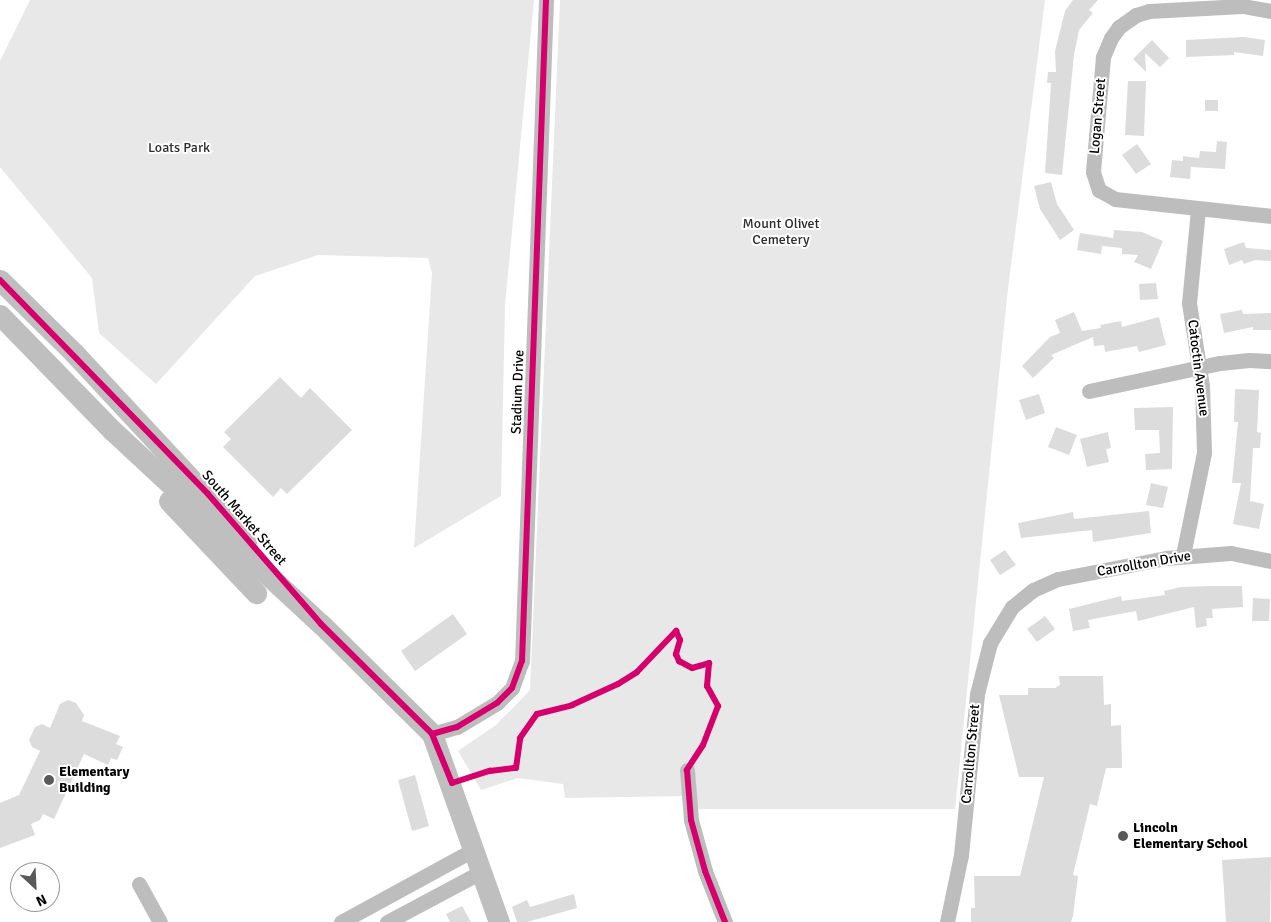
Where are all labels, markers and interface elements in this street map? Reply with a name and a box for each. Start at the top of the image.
street label: Logan Street [1086,77,1110,155]
park label: Loats Park [148,140,210,156]
park label: Mount Olivet Cemetery [743,216,819,248]
street label: Catoctin Avenue [1184,319,1212,417]
street label: Stadium Drive [508,350,528,434]
street label: South Market Street [198,467,290,569]
street label: Carrollton Drive [1096,548,1192,580]
street label: Carrollton Street [958,704,984,804]
place label: Elementary Building [59,764,130,796]
marker: Elementary Building [43,774,55,786]
place label: Lincoln Elementary School [1133,820,1248,852]
marker: Lincoln Elementary School [1117,830,1129,842]
north arrow [10,862,60,912]
text: N [33,890,49,910]

